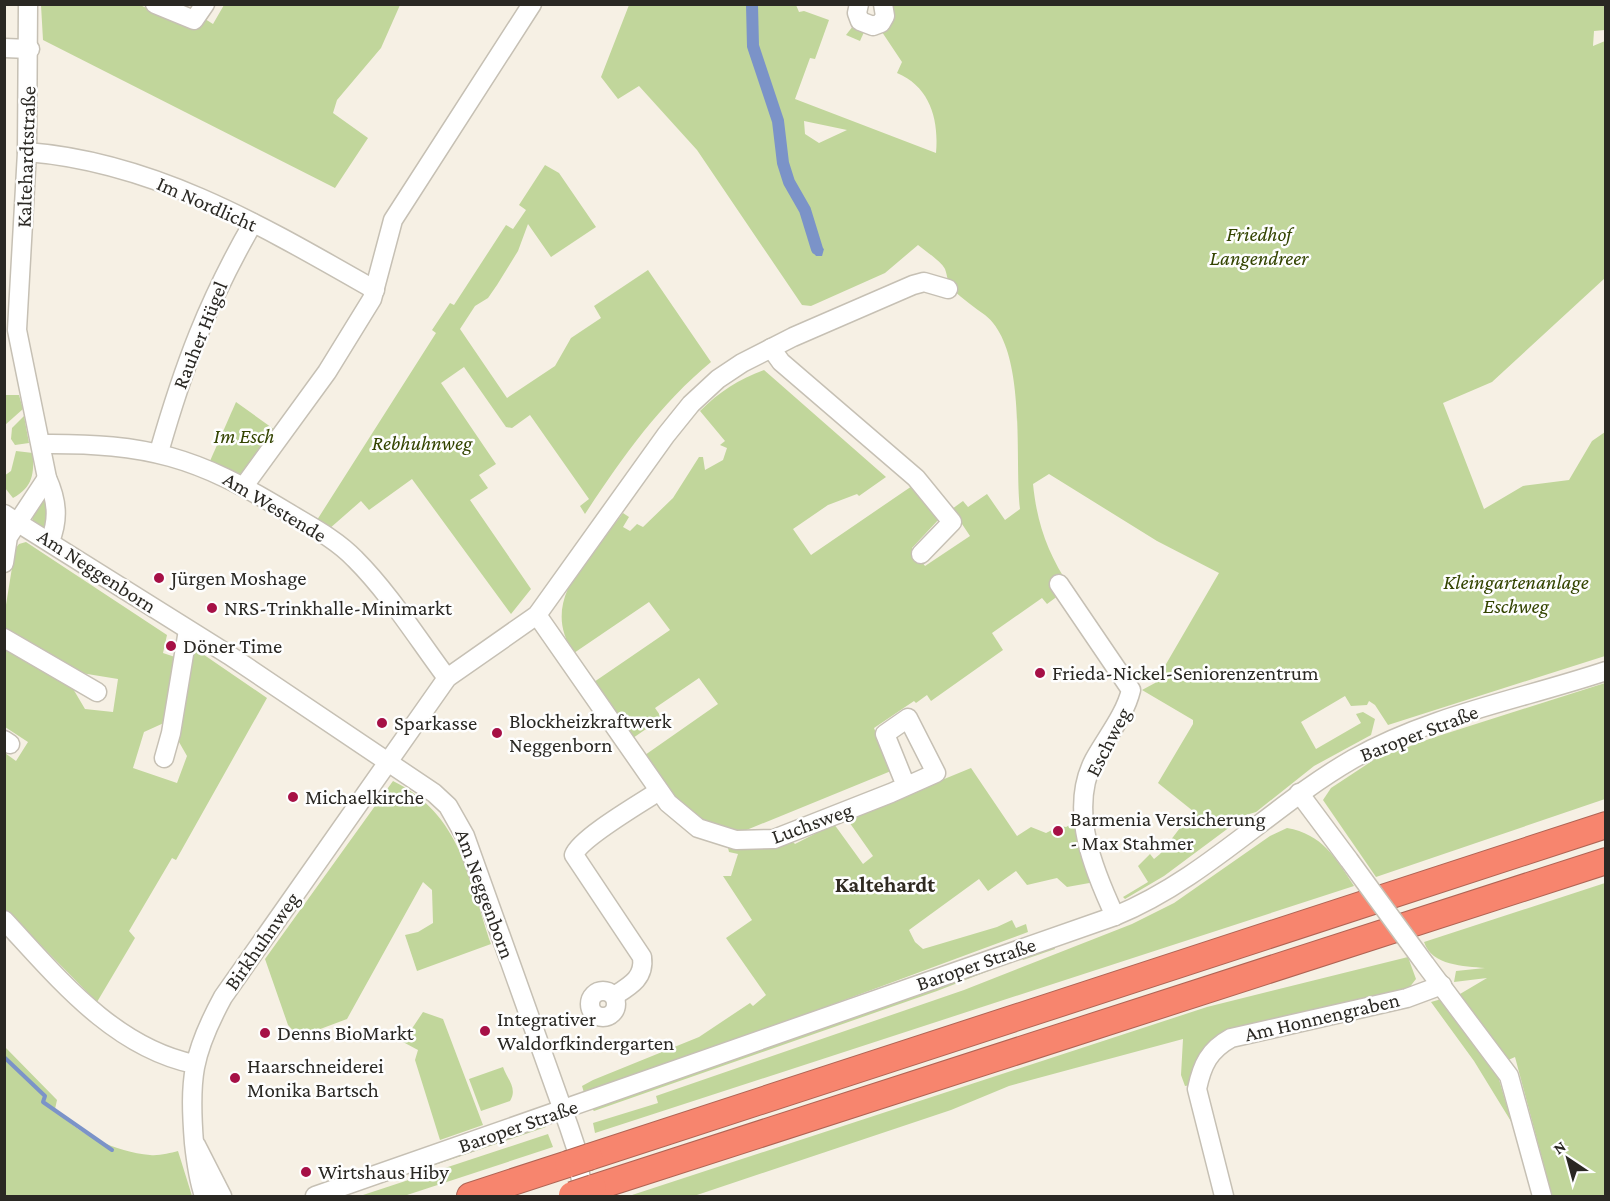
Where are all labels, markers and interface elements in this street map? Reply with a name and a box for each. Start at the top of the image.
street label: Kaltehardtstraße [12,86,40,228]
street label: Im Nordlicht [153,171,262,237]
park label: Friedhof Langendreer [1210,222,1309,270]
street label: Rauher Hügel [168,278,232,392]
park label: Im Esch [214,424,274,448]
park label: Rebhuhnweg [372,431,473,455]
street label: Am Westende [219,467,331,547]
street label: Am Neggenborn [33,524,161,618]
place label: Jürgen Moshage [169,566,306,590]
park label: Kleingartenanlage Eschweg [1443,570,1589,618]
marker: Jürgen Moshage [152,571,166,585]
place label: NRS-Trinkhalle-Minimarkt [224,596,453,620]
marker: NRS-Trinkhalle-Minimarkt [205,601,219,615]
place label: Döner Time [183,634,282,658]
marker: Döner Time [164,639,178,653]
place label: Frieda-Nickel-Seniorenzentrum [1052,661,1319,685]
marker: Frieda-Nickel-Seniorenzentrum [1033,666,1047,680]
street label: Baroper Straße [1356,699,1482,767]
street label: Eschweg [1080,704,1136,780]
place label: Blockheizkraftwerk Neggenborn [509,709,672,757]
place label: Sparkasse [394,711,477,735]
marker: Sparkasse [375,716,389,730]
marker: Blockheizkraftwerk Neggenborn [490,726,504,740]
place label: Michaelkirche [305,785,424,809]
marker: Michaelkirche [286,790,300,804]
street label: Luchsweg [768,797,856,849]
place label: Barmenia Versicherung - Max Stahmer [1070,807,1266,855]
marker: Barmenia Versicherung - Max Stahmer [1051,824,1065,838]
street label: Am Neggenborn [450,826,520,962]
district label: Kaltehardt [835,872,936,897]
street label: Birkhuhnweg [220,887,304,995]
street label: Baroper Straße [913,932,1039,996]
street label: Am Honnengraben [1242,988,1402,1046]
place label: Integrativer Waldorfkindergarten [497,1007,674,1055]
place label: Denns BioMarkt [277,1021,415,1045]
marker: Integrativer Waldorfkindergarten [478,1024,492,1038]
marker: Denns BioMarkt [258,1026,272,1040]
place label: Haarschneiderei Monika Bartsch [247,1054,384,1102]
marker: Haarschneiderei Monika Bartsch [228,1071,242,1085]
street label: Baroper Straße [455,1094,581,1158]
north arrow [1538,1129,1598,1189]
text: N [1550,1137,1569,1157]
place label: Wirtshaus Hiby [318,1160,449,1184]
marker: Wirtshaus Hiby [299,1165,313,1179]

